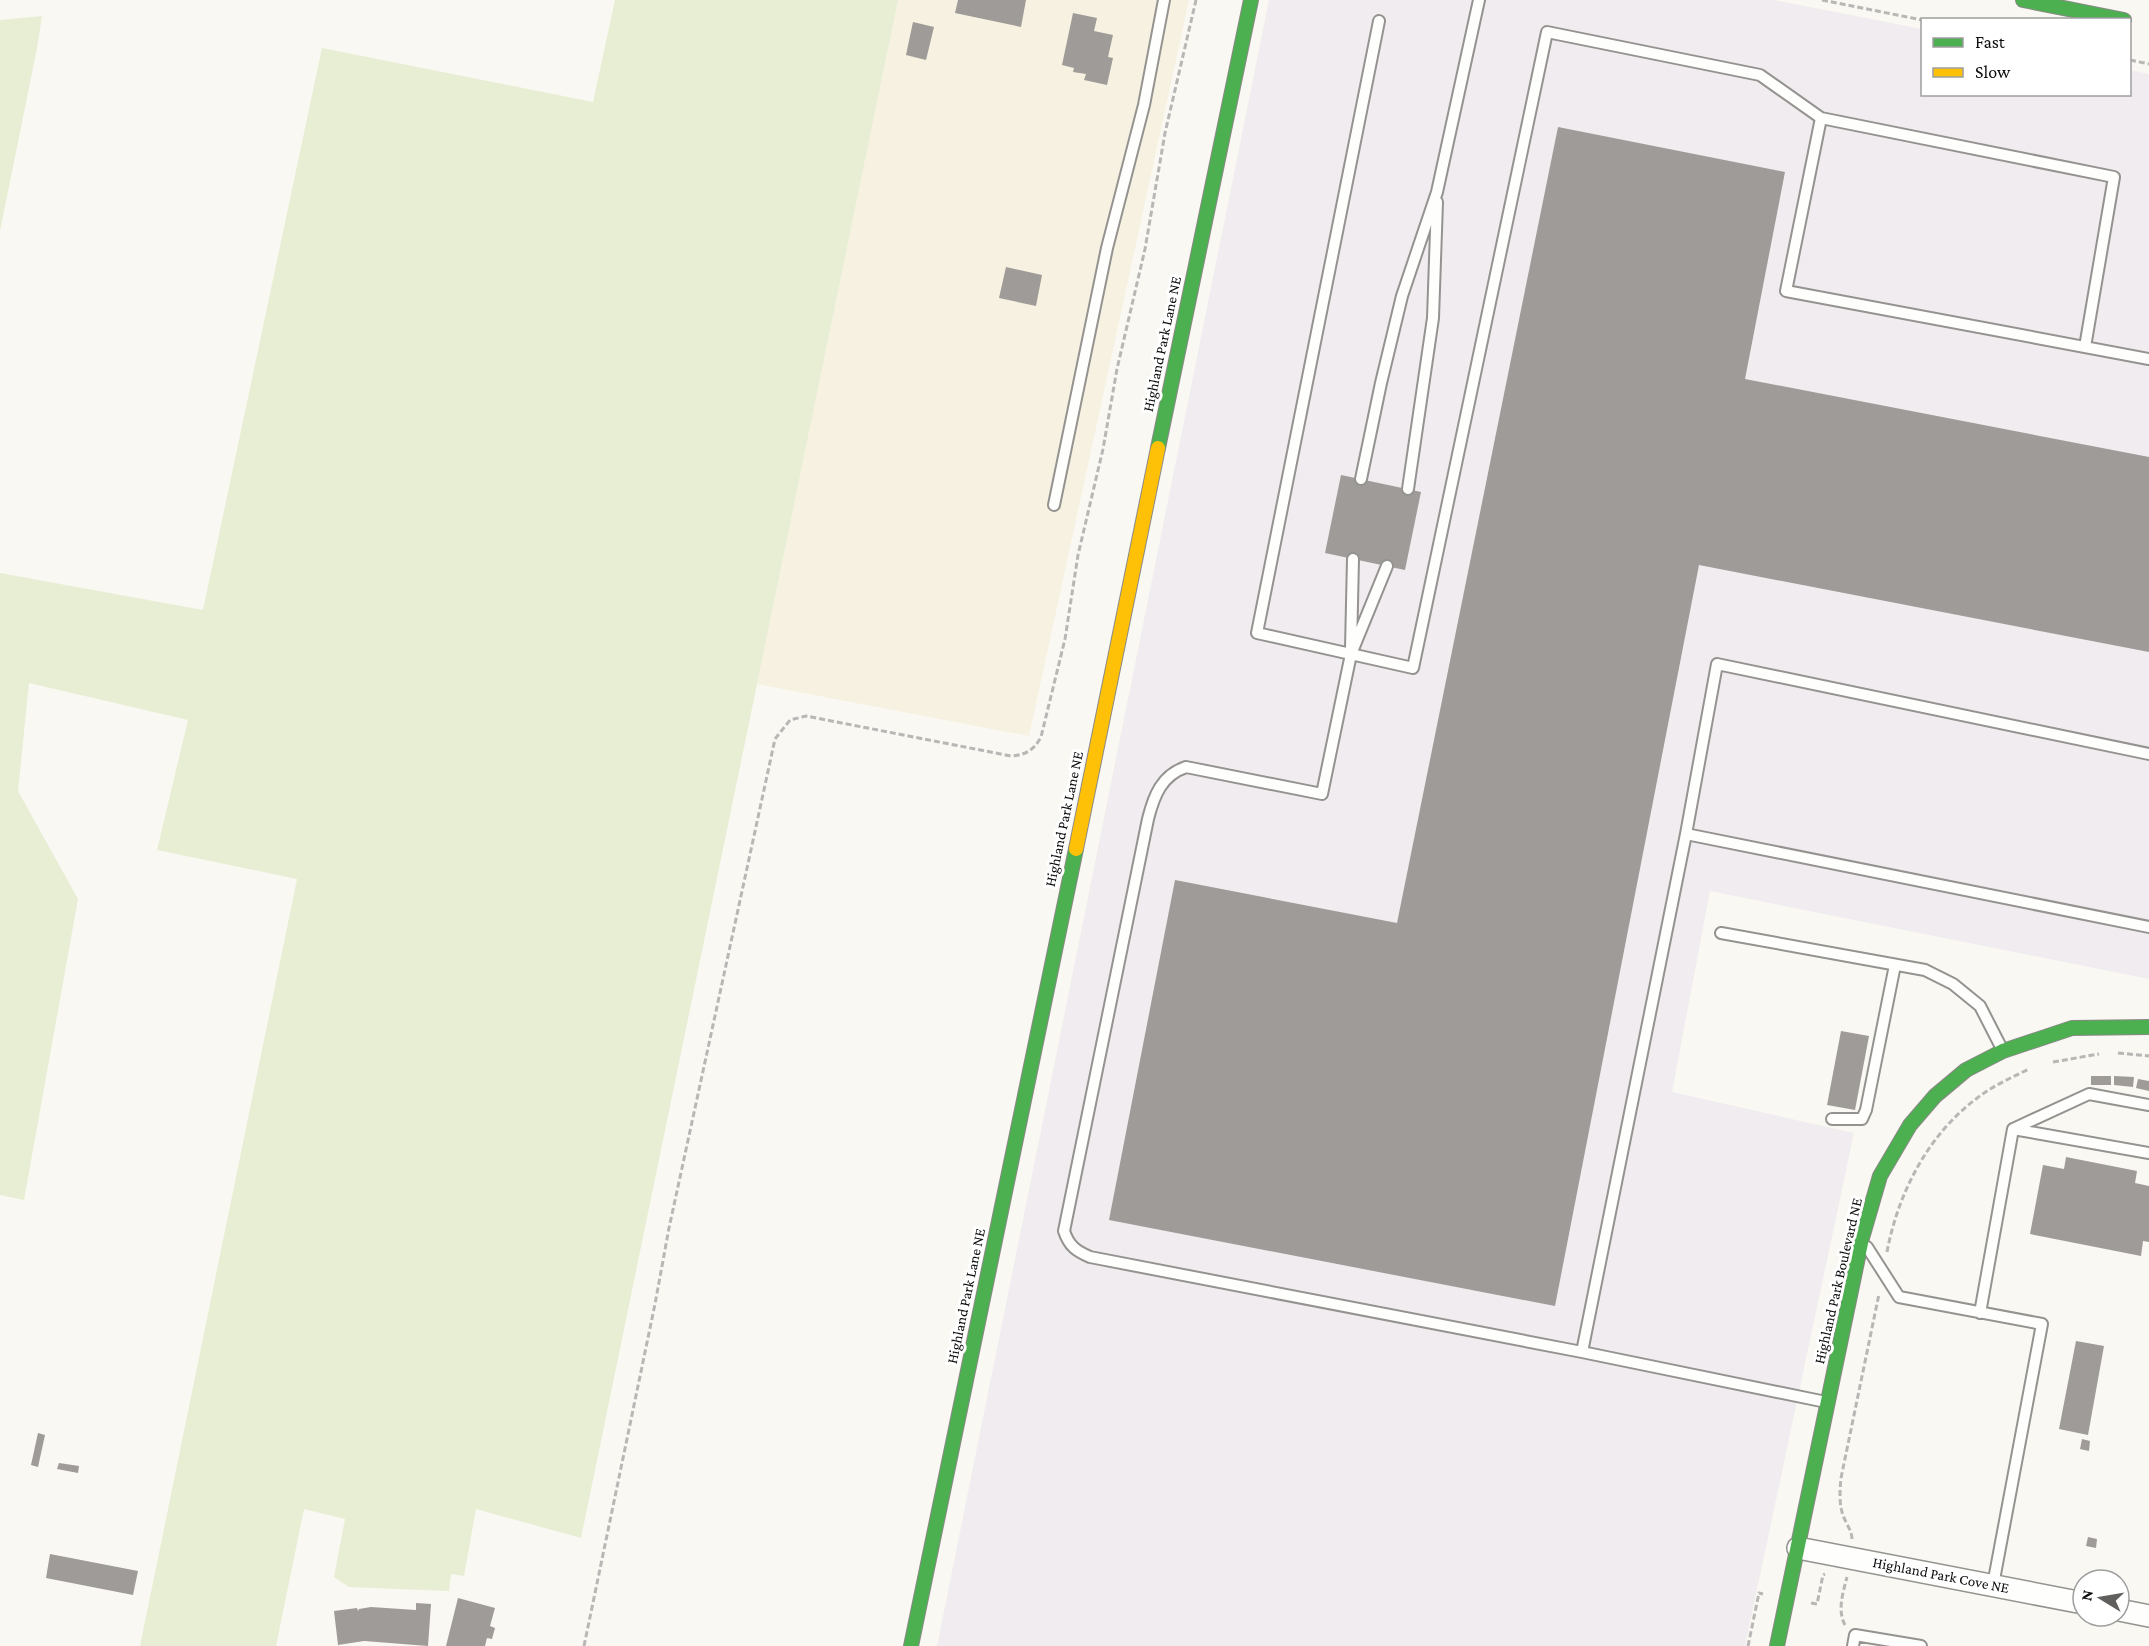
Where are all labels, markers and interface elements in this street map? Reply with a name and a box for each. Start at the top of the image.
legend [1921,18,2131,96]
text: Fast [1975,32,2006,52]
text: Slow [1975,62,2011,82]
street label: Highland Park Lane NE [1140,275,1185,413]
street label: Highland Park Lane NE [1042,750,1087,888]
street label: Highland Park Boulevard NE [1811,1196,1866,1366]
street label: Highland Park Lane NE [944,1227,989,1365]
street label: Highland Park Cove NE [1871,1554,2011,1597]
north arrow [2071,1568,2131,1628]
text: N [2077,1588,2096,1602]

